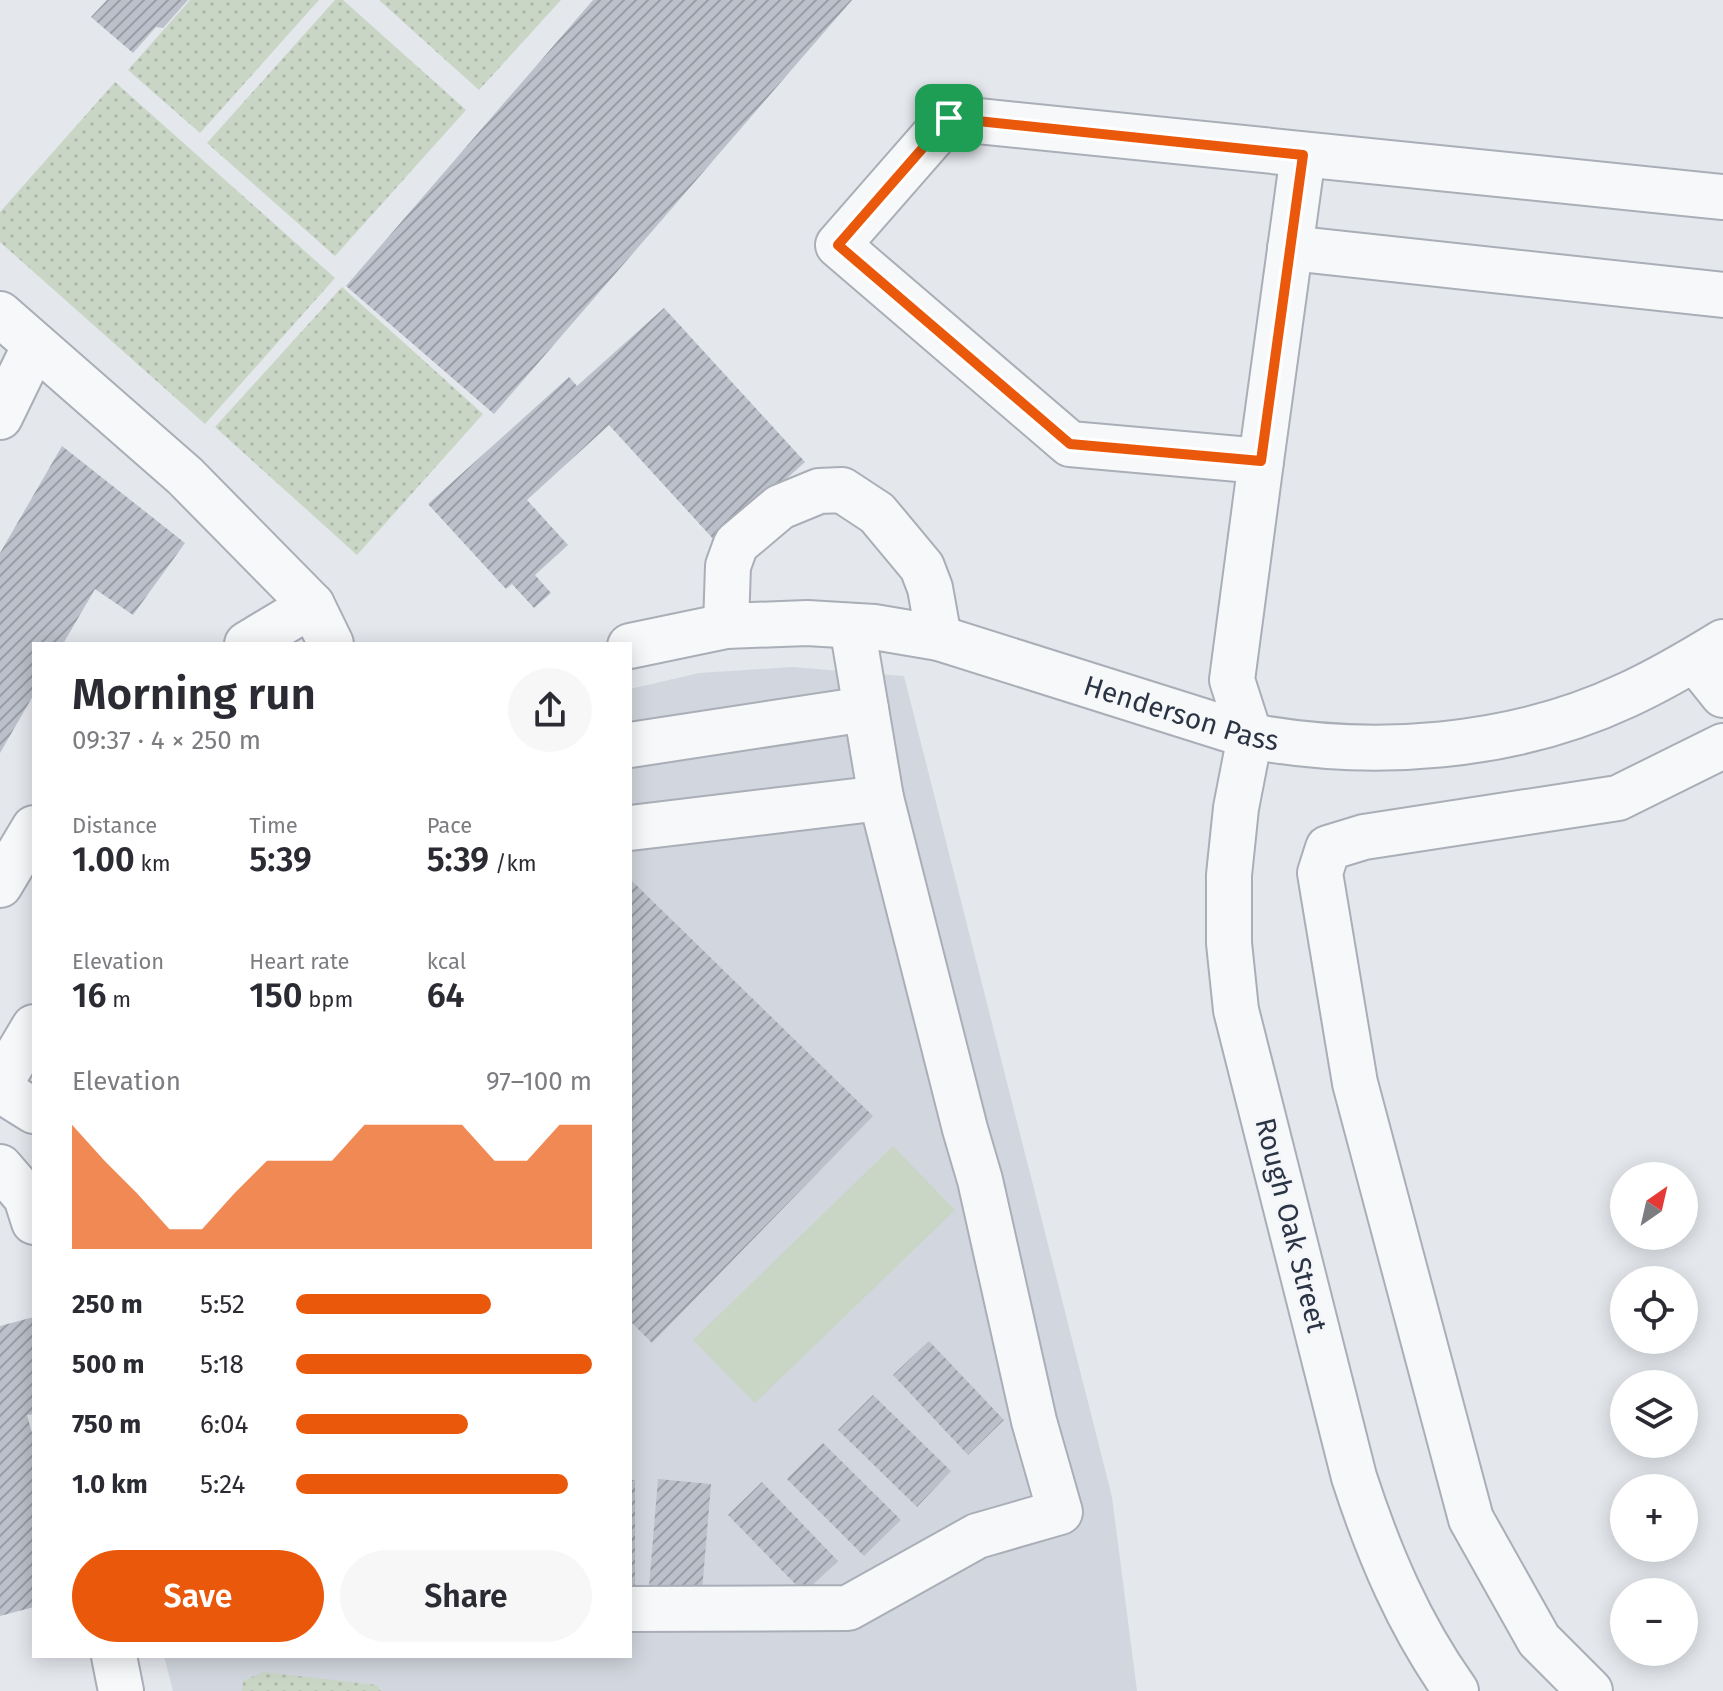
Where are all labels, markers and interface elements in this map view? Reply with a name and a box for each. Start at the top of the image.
pin [915,84,983,152]
icon: arrive [927,96,971,140]
text: Morning run [72,668,316,721]
button: share [508,668,592,752]
street label: Henderson Pass [1080,668,1281,757]
text: 09:37 · 4 × 250 m [72,725,261,756]
text: Distance [72,812,157,839]
text: Time [249,812,298,839]
text: Pace [427,812,472,839]
text: 1.00 [72,839,135,880]
text: 5:39 [249,839,312,880]
text: 5:39 [427,839,489,880]
text: km [135,850,171,877]
text: /km [489,850,537,877]
text: Elevation [72,948,164,975]
text: Heart rate [249,948,350,975]
text: kcal [427,948,466,975]
text: 16 [72,975,106,1016]
text: 150 [249,975,302,1016]
text: 64 [427,975,465,1016]
text: m [106,986,131,1013]
text: bpm [302,986,353,1013]
text: Elevation [72,1066,181,1097]
text: 97–100 m [486,1066,592,1097]
street label: Rough Oak Street [1248,1114,1334,1336]
north arrow [1610,1162,1698,1250]
map controls [1610,1162,1698,1666]
button: locate [1610,1266,1698,1354]
text: 250 m [72,1289,143,1320]
text: 5:52 [200,1289,245,1320]
text: 500 m [72,1349,145,1380]
text: 5:18 [200,1349,244,1380]
button: layers [1610,1370,1698,1458]
text: 750 m [72,1409,141,1440]
text: 6:04 [200,1409,248,1440]
text: 1.0 km [72,1469,148,1500]
text: 5:24 [200,1469,245,1500]
button: + [1610,1474,1698,1562]
button: Save [72,1550,324,1642]
button: Share [340,1550,592,1642]
button: − [1610,1578,1698,1666]

